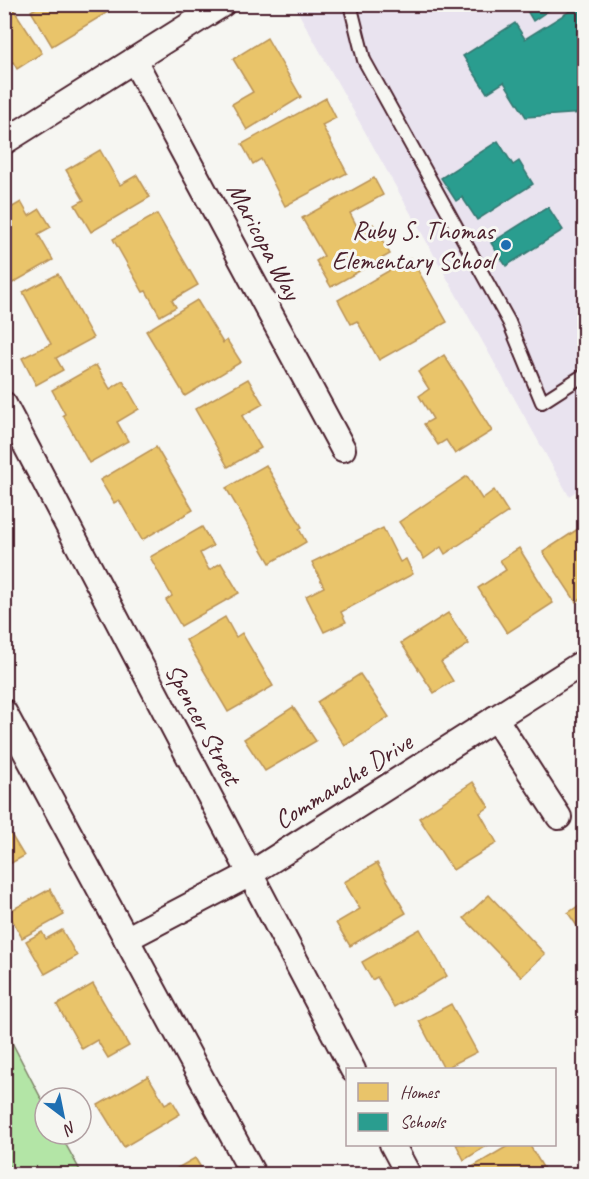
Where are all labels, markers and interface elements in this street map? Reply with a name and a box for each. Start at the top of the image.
street label: Maricopa Way [219,177,310,307]
place label: Ruby S. Thomas Elementary School [332,214,499,277]
marker: Ruby S. Thomas Elementary School [499,238,513,252]
street label: Spencer Street [157,658,250,792]
street label: Commanche Drive [268,725,419,836]
legend [346,1068,556,1146]
text: Homes [400,1081,440,1103]
north arrow [33,1086,93,1146]
text: Schools [400,1111,447,1133]
text: N [58,1117,80,1141]

